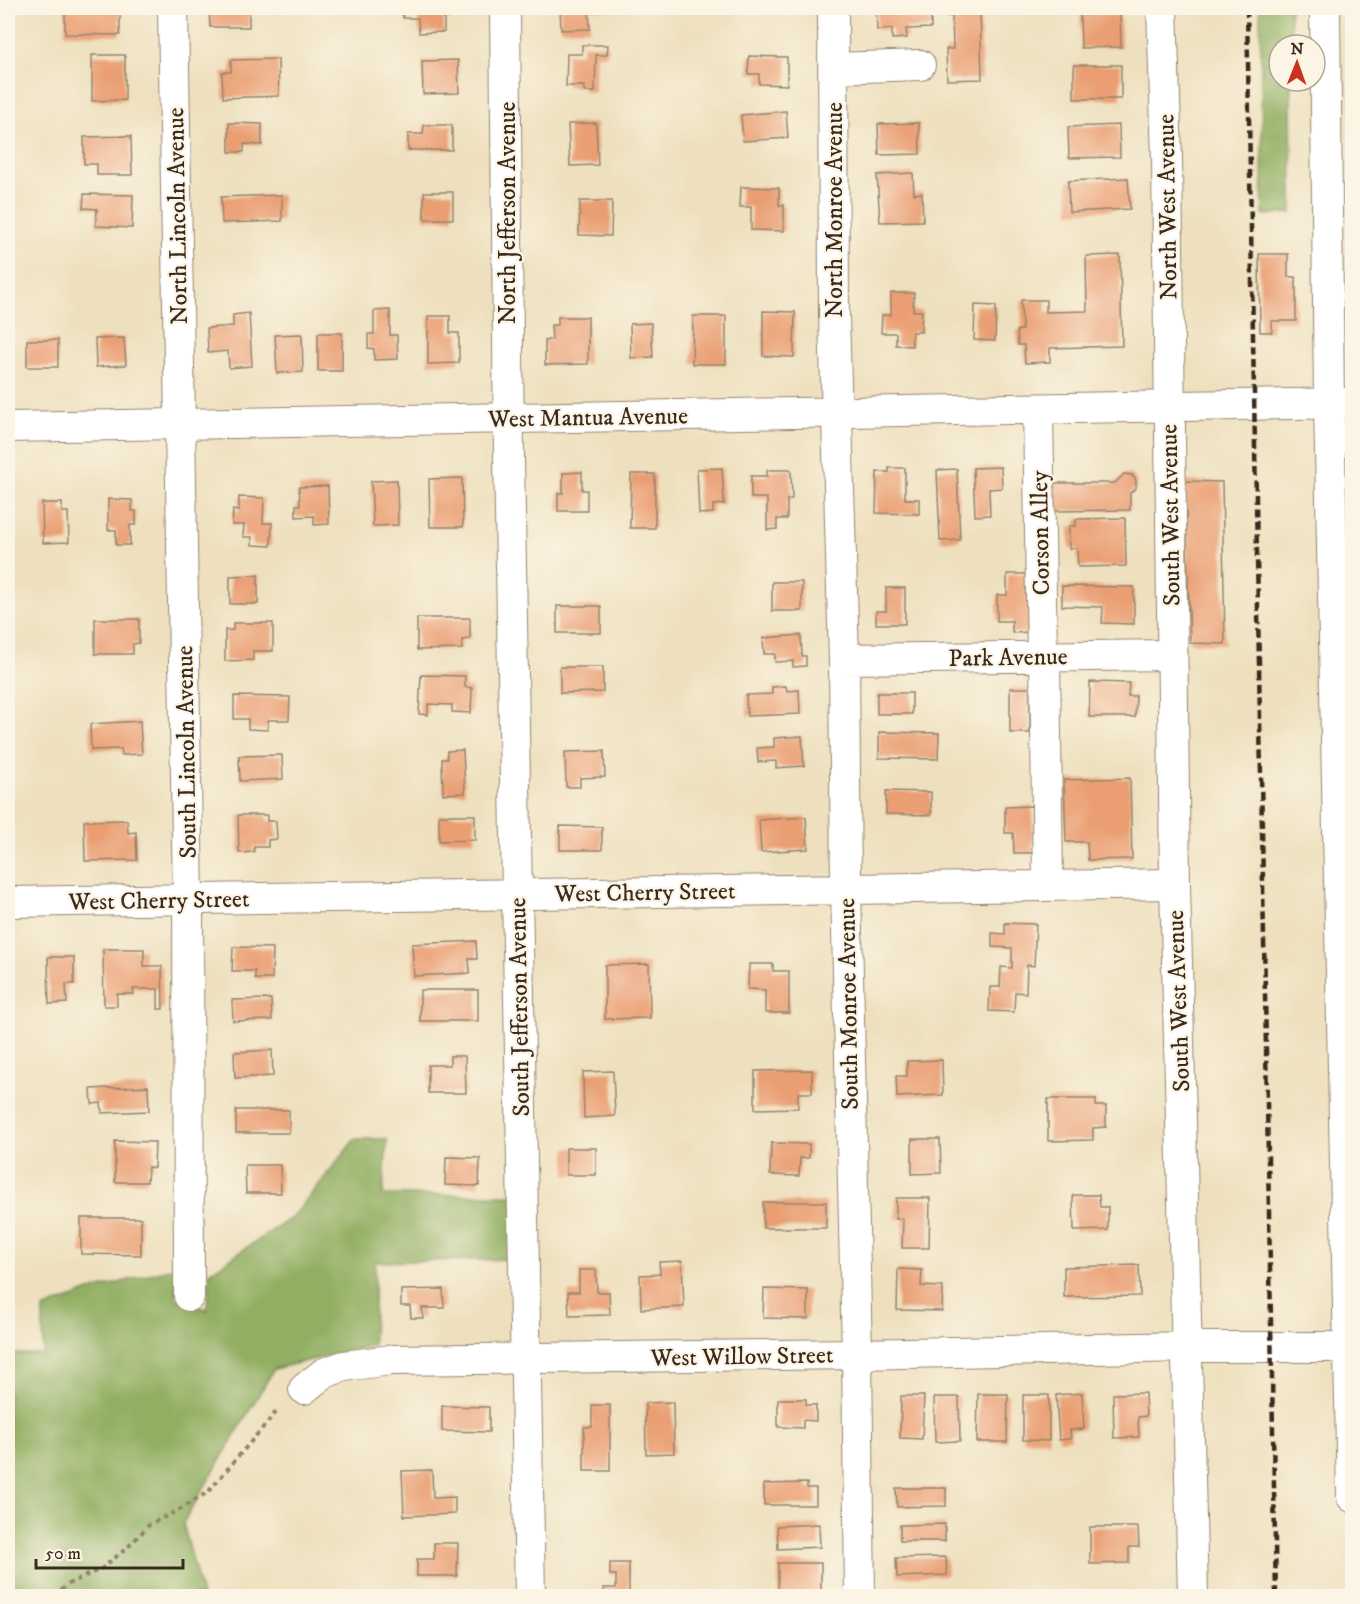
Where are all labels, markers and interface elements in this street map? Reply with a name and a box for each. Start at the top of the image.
north arrow [1267,33,1327,93]
text: N [1291,39,1304,59]
street label: North Jefferson Avenue [493,101,523,325]
street label: North Monroe Avenue [820,102,850,318]
street label: North Lincoln Avenue [161,107,195,325]
street label: North West Avenue [1151,114,1185,300]
street label: West Mantua Avenue [487,401,688,435]
street label: South West Avenue [1154,424,1188,606]
street label: Corson Alley [1025,470,1057,596]
street label: Park Avenue [948,642,1068,674]
street label: South Lincoln Avenue [170,645,204,859]
street label: West Cherry Street [553,876,736,910]
street label: West Cherry Street [67,884,250,918]
street label: South Jefferson Avenue [503,897,537,1117]
street label: South Monroe Avenue [832,898,866,1110]
street label: South West Avenue [1161,909,1197,1092]
street label: West Willow Street [649,1340,834,1374]
scale bar [36,1532,183,1570]
text: 50 m [45,1543,81,1565]

